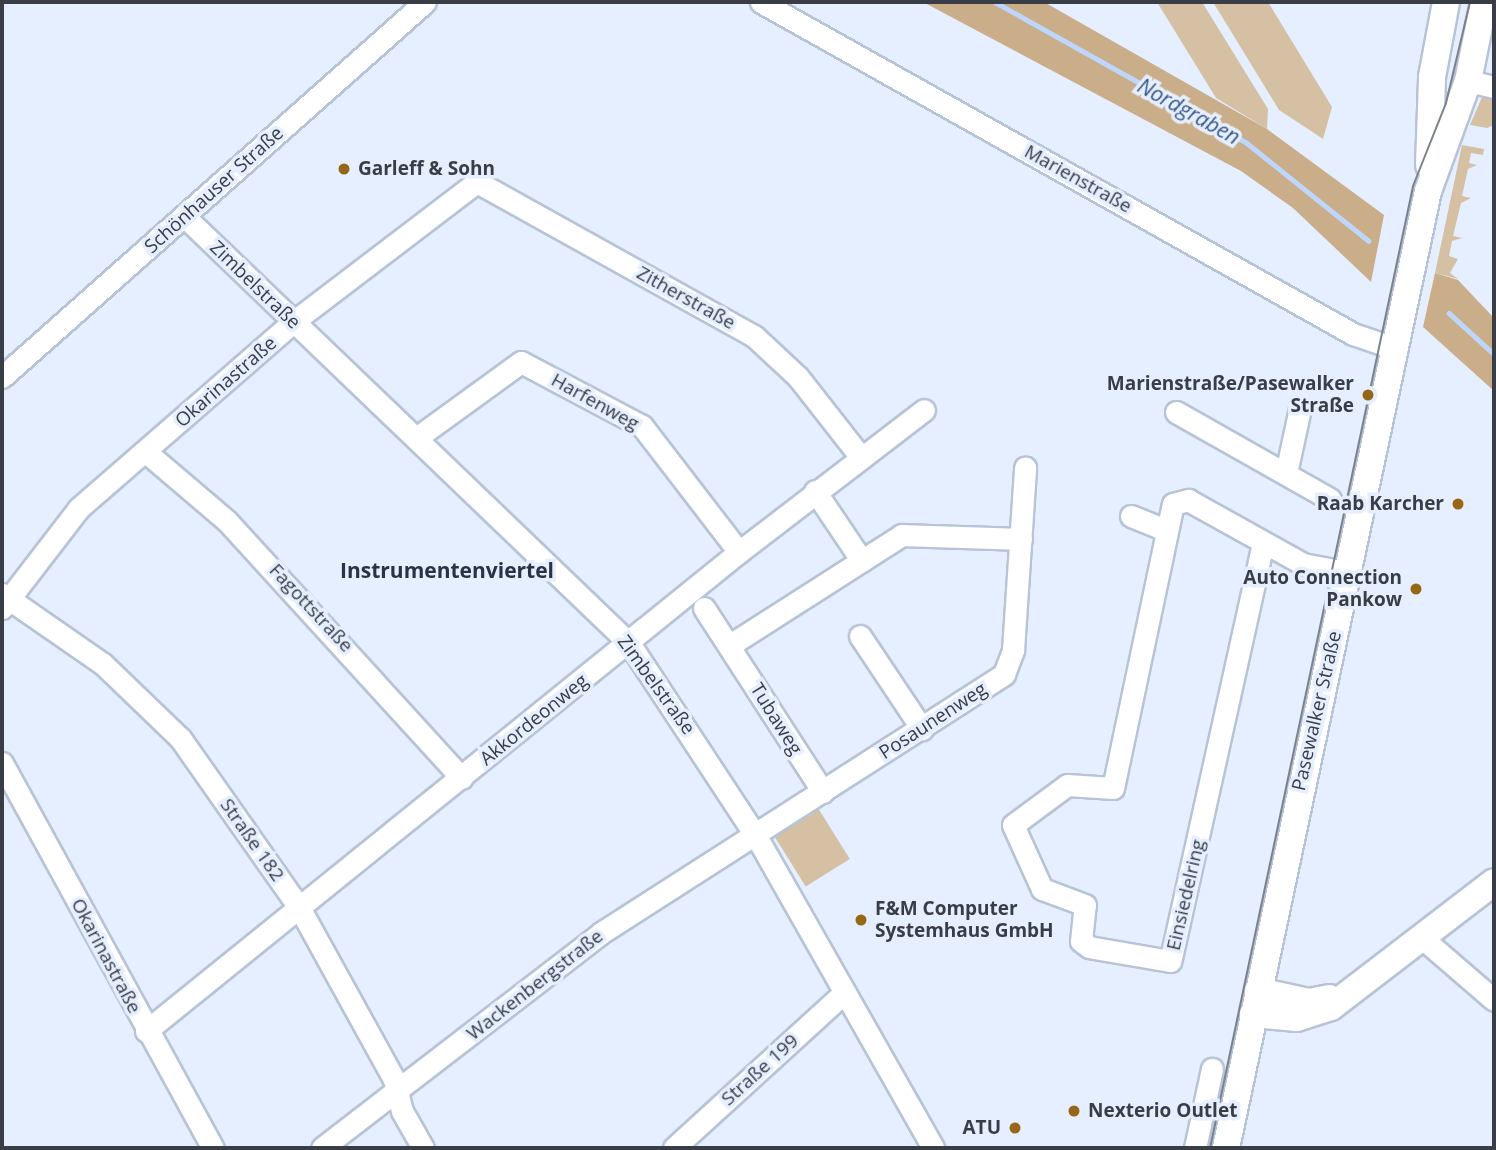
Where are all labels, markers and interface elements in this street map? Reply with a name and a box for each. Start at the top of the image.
water label: Nordgraben [1134,73,1244,149]
street label: Schönhauser Straße [140,122,288,258]
street label: Marienstraße [1020,140,1136,218]
place label: Garleff & Sohn [358,158,495,180]
marker: Garleff & Sohn [336,161,352,177]
street label: Zimbelstraße [205,236,305,334]
street label: Zitherstraße [633,262,739,334]
street label: Okarinastraße [171,332,281,432]
street label: Harfenweg [547,369,643,435]
place label: Marienstraße/Pasewalker Straße [1107,373,1354,417]
marker: Marienstraße/Pasewalker Straße [1360,387,1376,403]
place label: Raab Karcher [1317,493,1444,515]
marker: Raab Karcher [1450,496,1466,512]
district label: Instrumentenviertel [340,557,554,583]
street label: Fagottstraße [264,559,358,657]
place label: Auto Connection Pankow [1243,567,1402,611]
marker: Auto Connection Pankow [1408,581,1424,597]
street label: Pasewalker Straße [1288,629,1346,793]
street label: Zimbelstraße [612,631,700,739]
street label: Akkordeonweg [475,670,593,770]
street label: Posaunenweg [875,678,991,764]
street label: Tubaweg [745,679,807,759]
street label: Straße 182 [215,794,289,886]
street label: Einsiedelring [1162,837,1210,953]
street label: Okarinastraße [66,895,146,1017]
place label: F&M Computer Systemhaus GmbH [875,898,1054,942]
marker: F&M Computer Systemhaus GmbH [853,912,869,928]
street label: Wackenbergstraße [462,925,608,1045]
street label: Straße 199 [717,1030,803,1110]
place label: Nexterio Outlet [1088,1100,1237,1122]
marker: Nexterio Outlet [1066,1103,1082,1119]
place label: ATU [963,1117,1001,1139]
marker: ATU [1007,1120,1023,1136]

